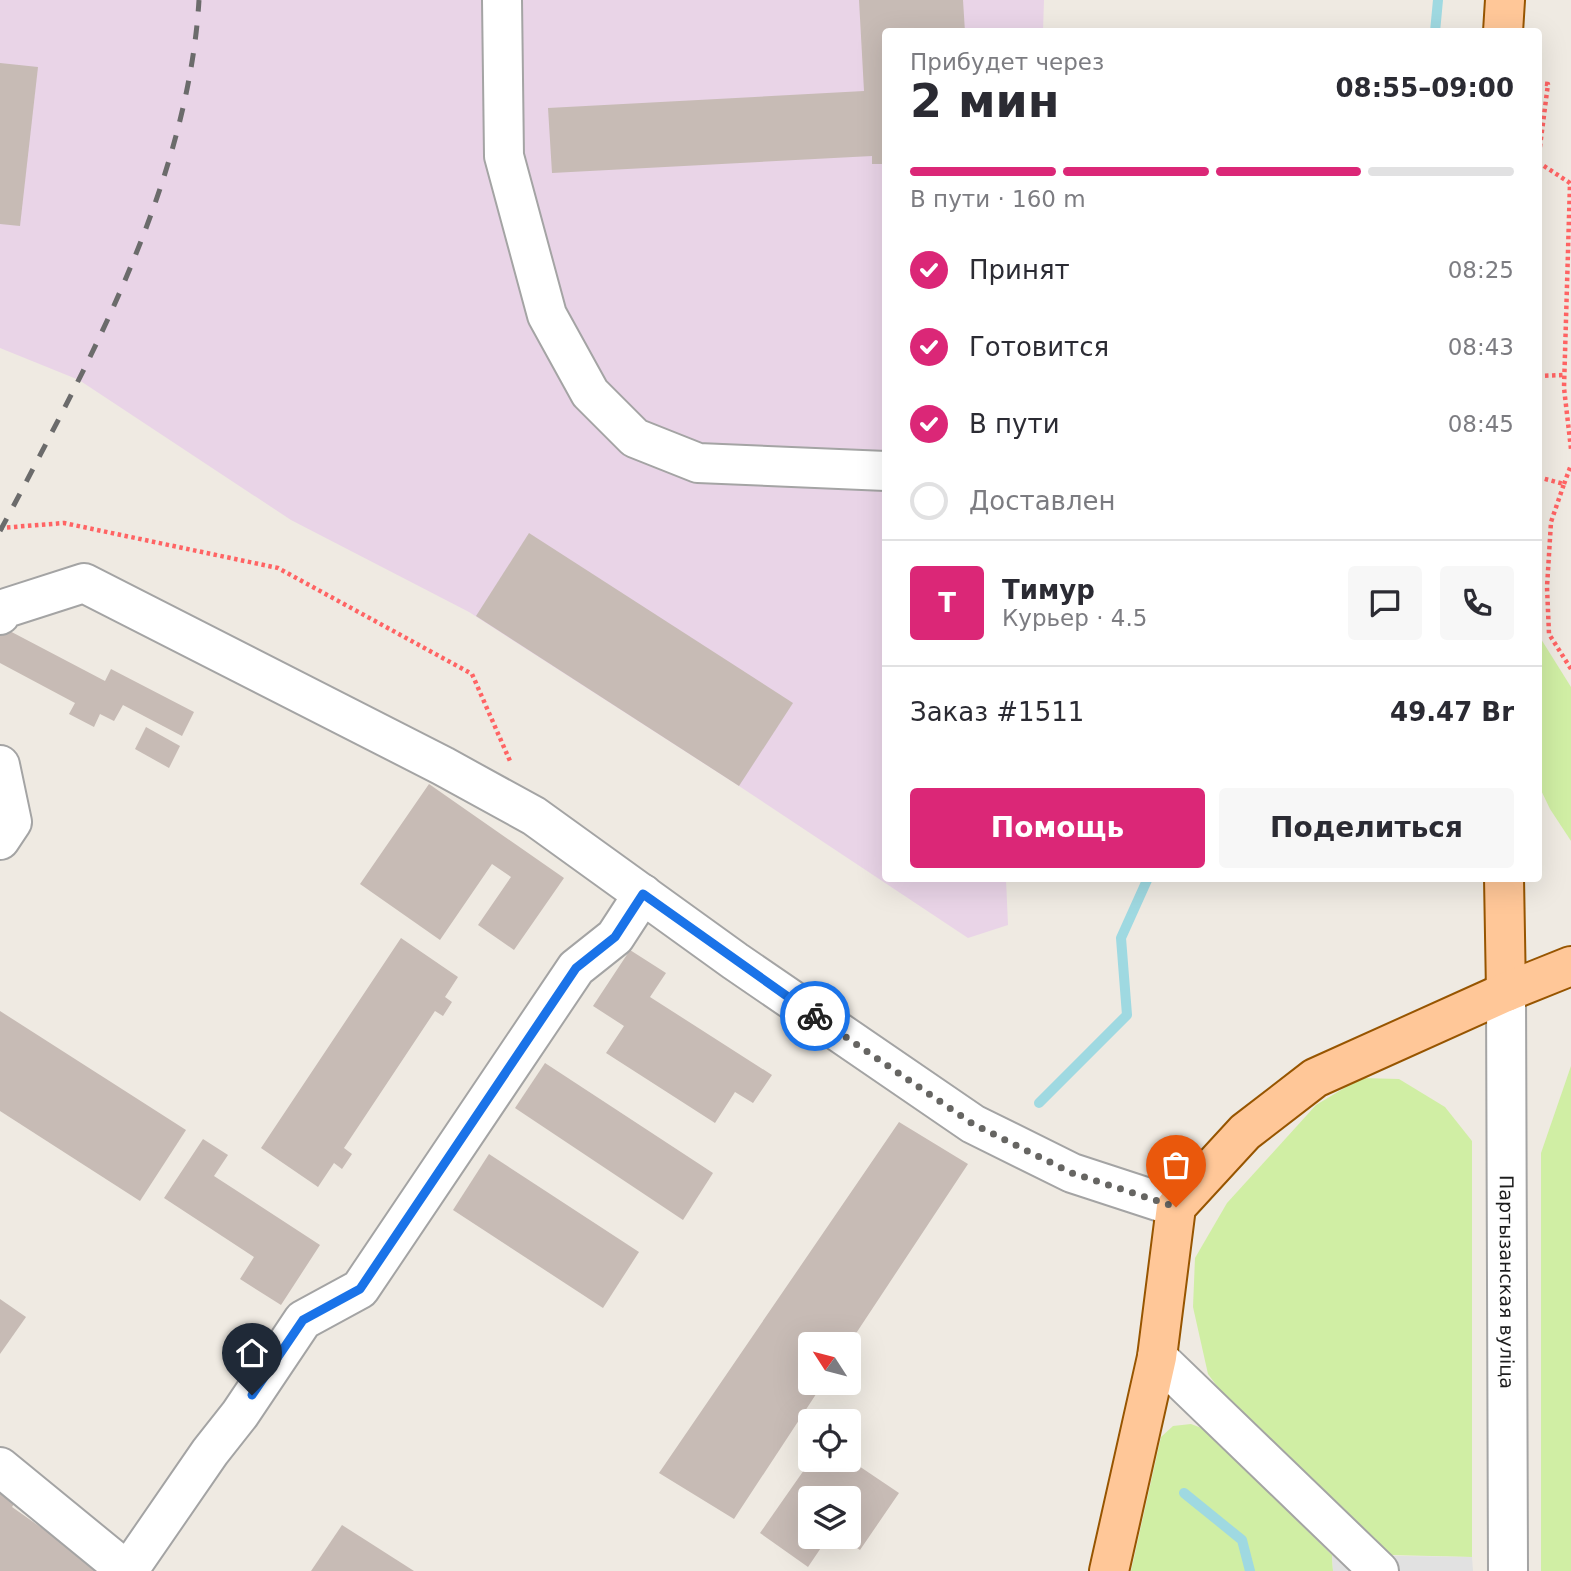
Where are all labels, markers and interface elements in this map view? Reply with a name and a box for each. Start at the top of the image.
text: Прибудет через [910,49,1104,75]
text: 08:55–09:00 [1335,73,1514,103]
text: 2 мин [910,74,1060,128]
text: В пути · 160 m [910,186,1086,212]
icon: check [910,251,948,289]
text: Принят [969,255,1070,285]
text: 08:25 [1448,257,1514,283]
icon: check [910,328,948,366]
text: Готовится [969,332,1109,362]
text: 08:43 [1448,334,1514,360]
icon: check [910,405,948,443]
text: В пути [969,409,1060,439]
text: 08:45 [1448,411,1514,437]
text: Доставлен [969,486,1116,516]
button: chat [1348,566,1422,640]
button: phone [1440,566,1514,640]
text: Тимур [1002,575,1095,605]
text: Т [938,588,956,618]
text: Курьер · 4.5 [1002,605,1147,631]
text: Заказ #1511 [910,697,1084,727]
text: 49.47 Br [1390,697,1514,727]
button: Помощь [910,788,1205,868]
button: Поделиться [1219,788,1514,868]
courier [780,981,850,1051]
icon: bike [796,997,834,1035]
pin [1146,1135,1206,1207]
icon: bag [1157,1146,1195,1184]
street label: Партызанская вуліца [1496,1175,1518,1389]
pin [222,1323,282,1395]
north arrow [798,1332,861,1395]
map controls [798,1332,861,1549]
icon: home [233,1334,271,1372]
button: locate [798,1409,861,1472]
button: layers [798,1486,861,1549]

